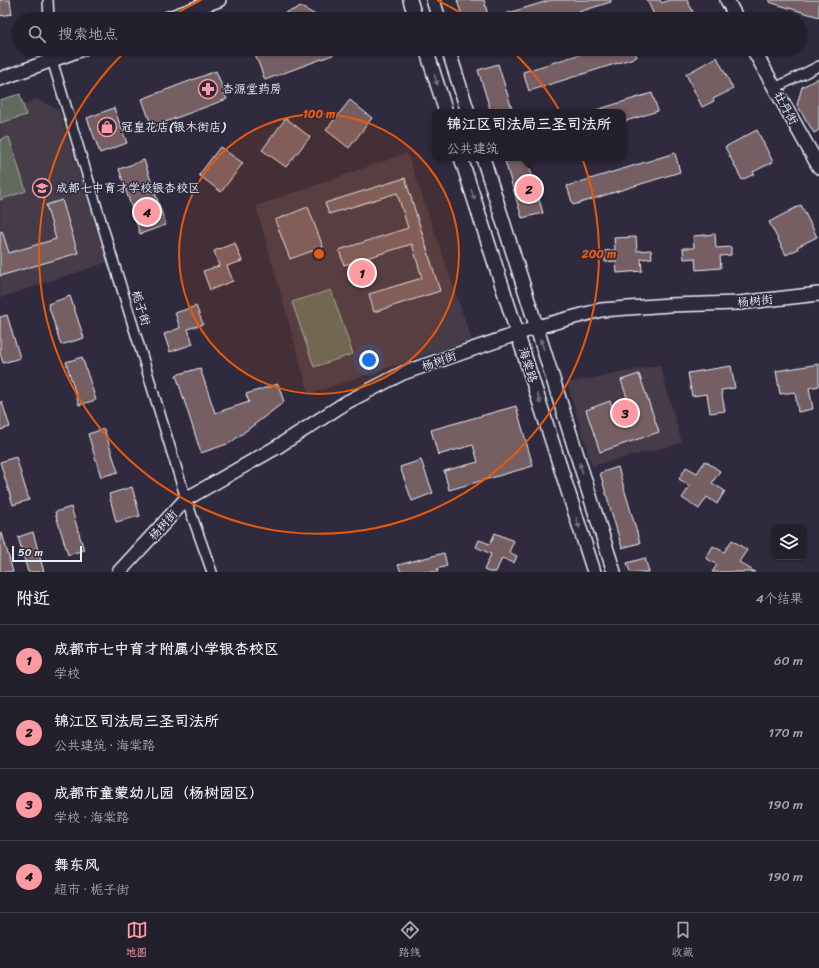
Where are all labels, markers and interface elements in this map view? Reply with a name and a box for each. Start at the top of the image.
search box [12,12,807,56]
text: 搜索地点 [58,21,118,47]
icon: search [26,23,48,45]
one-way arrow [433,75,439,87]
pharmacy icon: 杏源堂药房 [197,78,219,100]
place label: 杏源堂药房 [222,78,282,100]
street label: 牡丹街 [768,87,804,129]
text: 100 m [303,103,336,125]
popup [432,109,626,161]
text: 锦江区司法局三圣司法所 [446,111,612,137]
shop icon: 冠皇花店(银木街店) [96,116,118,138]
place label: 冠皇花店(银木街店) [121,116,226,138]
text: 公共建筑 [446,137,499,160]
pin: 2 [516,174,542,204]
school or university icon: 成都七中育才学校银杏校区 [31,177,53,199]
place label: 成都七中育才学校银杏校区 [56,177,200,199]
one-way arrow [470,189,476,201]
pin: 4 [134,197,160,227]
text: 200 m [581,243,617,265]
centre of rings [312,247,326,261]
pin: 1 [349,258,375,288]
street label: 栀子街 [125,288,157,328]
street label: 杨树街 [736,288,774,314]
one-way arrow [539,338,545,350]
street label: 海棠路 [512,344,544,386]
street label: 杨树街 [418,345,460,377]
your location [359,350,379,370]
one-way arrow [536,393,542,405]
pin: 3 [612,398,638,428]
one-way arrow [578,462,584,474]
street label: 杨树街 [143,504,183,546]
one-way arrow [575,517,581,529]
map controls [771,524,807,560]
button: layers [771,524,807,560]
text: 50 m [18,543,43,562]
scale bar [12,544,82,563]
text: 附近 [16,583,50,613]
text: 4个结果 [756,587,803,610]
text: 成都市七中育才附属小学银杏校区 [54,636,279,662]
text: 1 [26,649,32,672]
text: 60 m [774,649,803,672]
text: 学校 [54,662,80,685]
text: 锦江区司法局三圣司法所 [54,708,219,734]
text: 2 [25,721,33,744]
text: 170 m [768,721,803,744]
text: 公共建筑 · 海棠路 [54,734,155,757]
text: 成都市童蒙幼儿园（杨树园区） [54,780,264,806]
text: 3 [25,793,33,816]
text: 190 m [768,793,803,816]
text: 学校 · 海棠路 [54,806,129,829]
text: 舞东风 [54,852,99,878]
text: 4 [25,865,33,888]
text: 190 m [768,865,803,888]
text: 超市 · 栀子街 [54,878,129,901]
tab: 地图 [126,919,148,962]
tab: 路线 [399,919,421,962]
tab: 收藏 [672,919,694,962]

